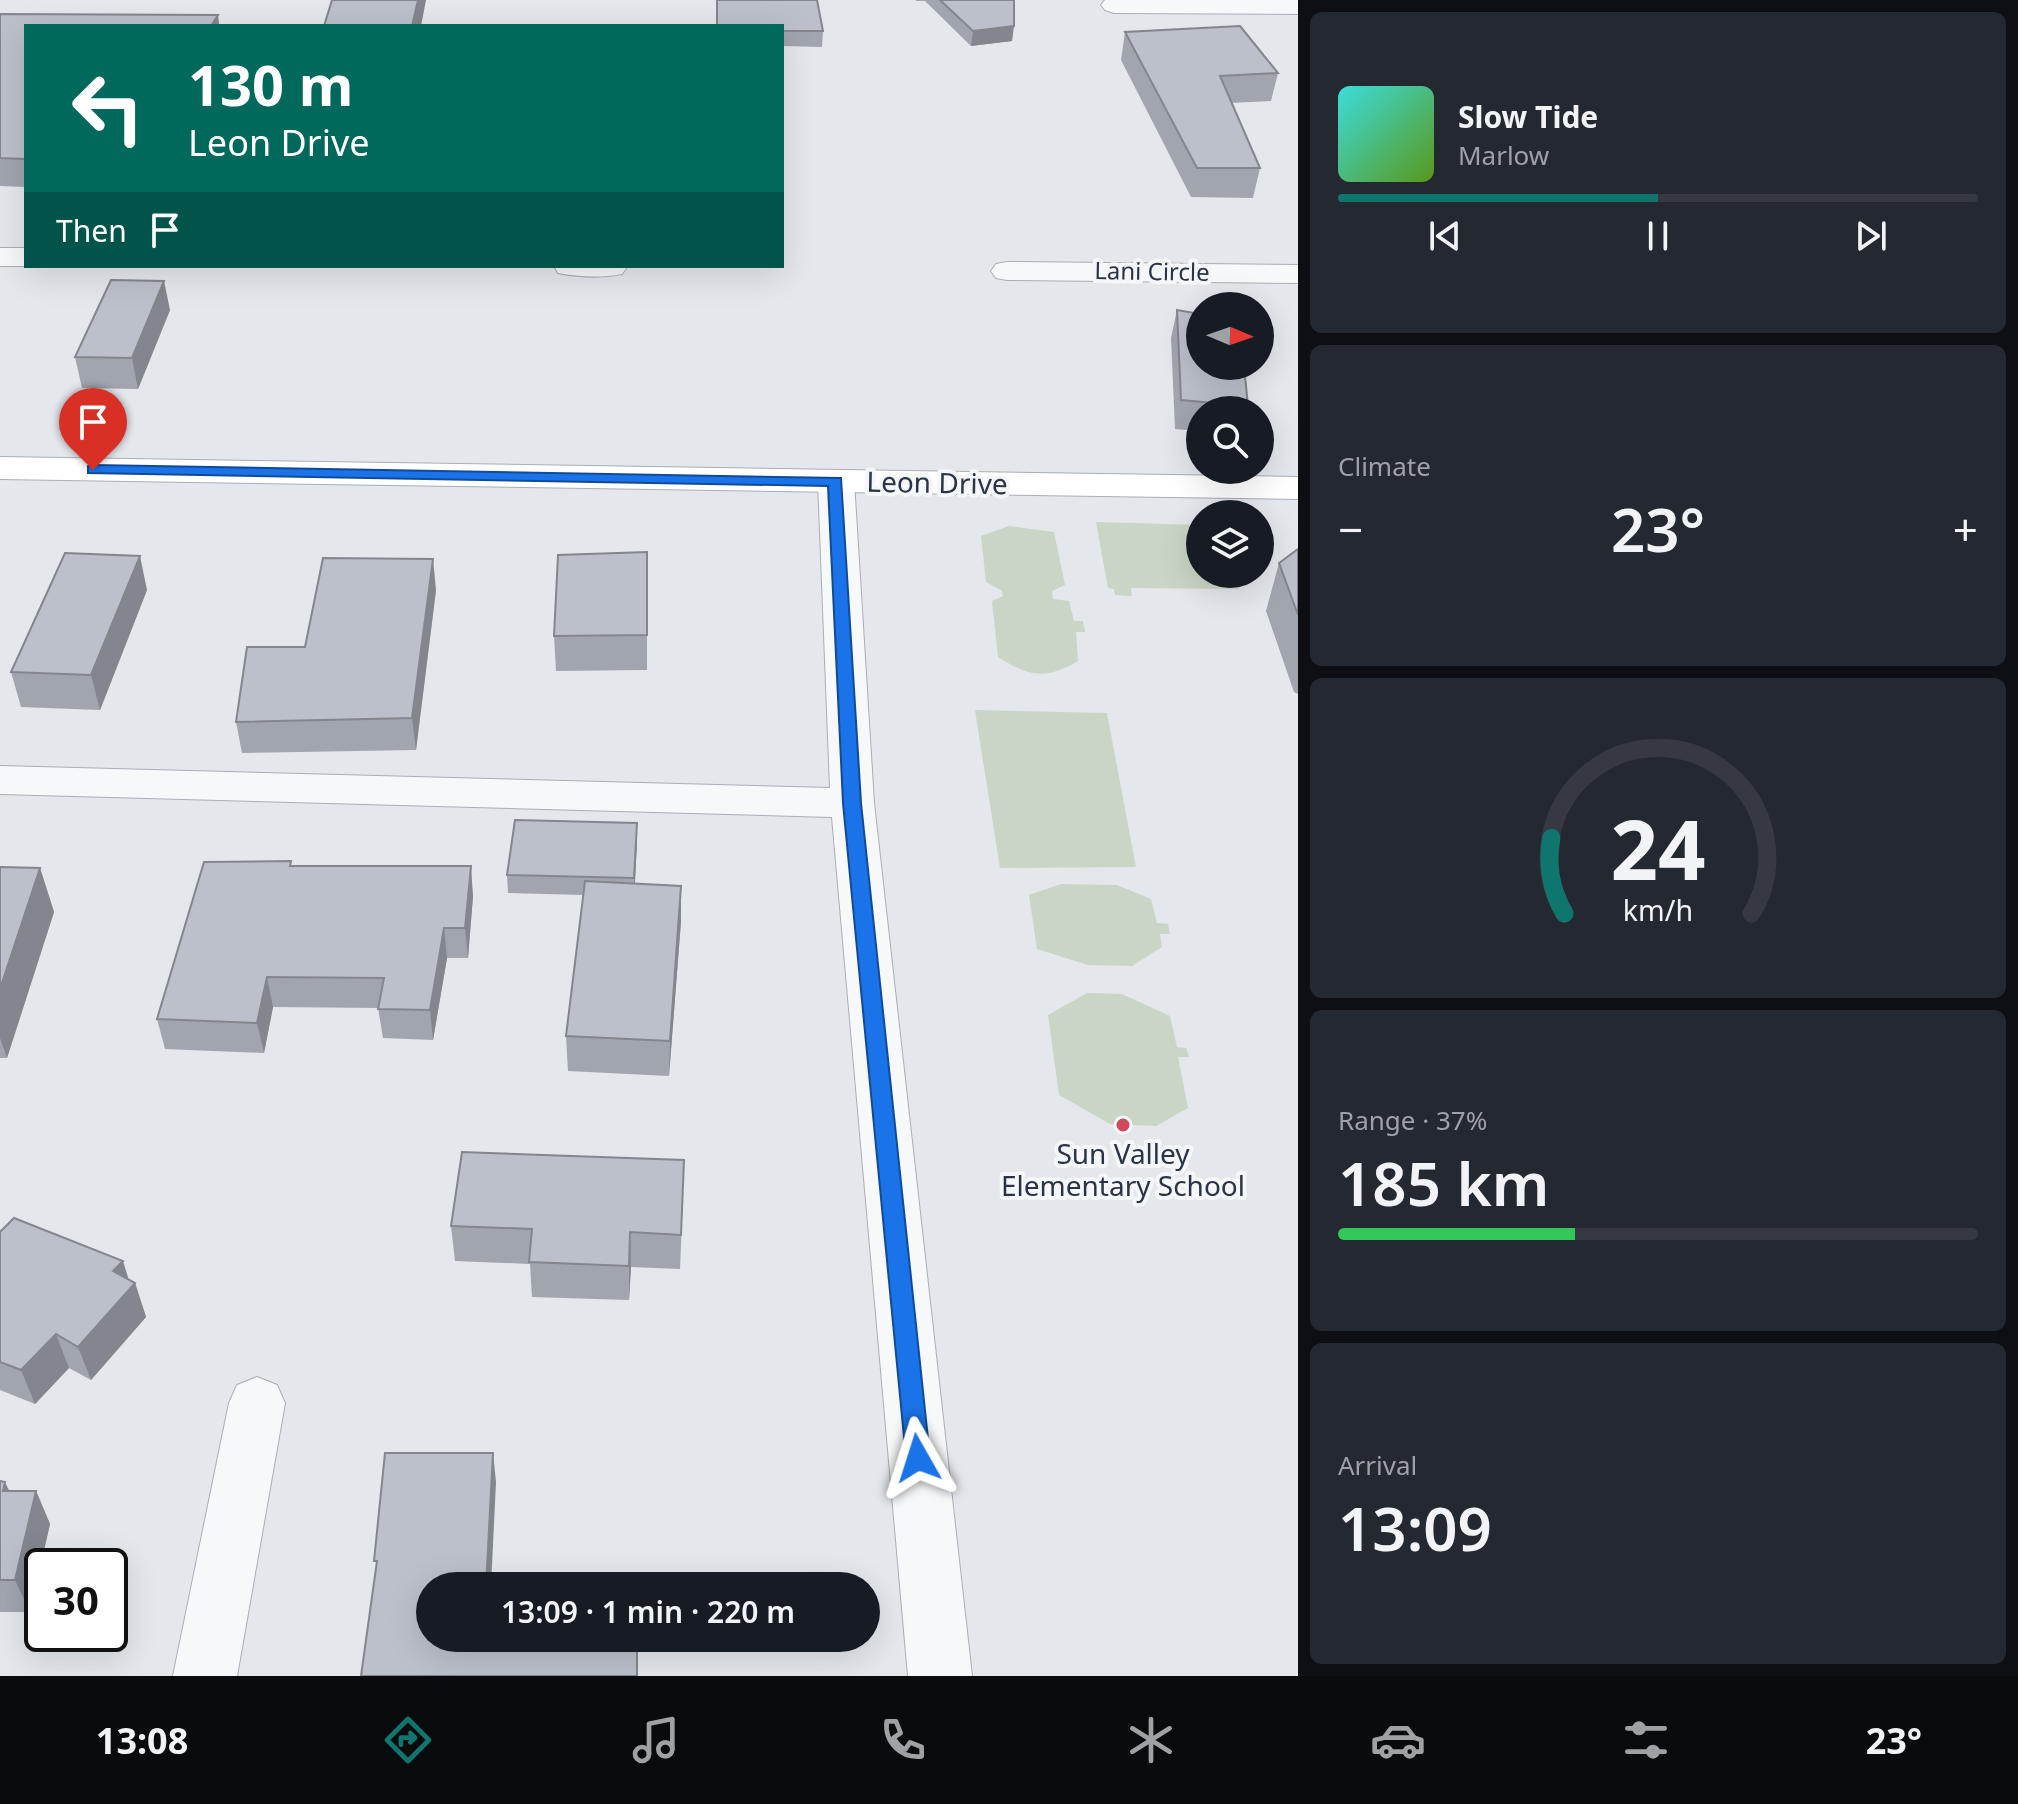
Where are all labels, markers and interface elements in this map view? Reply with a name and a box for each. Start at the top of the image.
text: 130 m [188,46,353,122]
icon: left [56,56,160,160]
text: Slow Tide [1458,96,1598,137]
text: Leon Drive [188,118,370,167]
text: Marlow [1458,137,1549,173]
icon: arrive [143,208,187,252]
text: Then [56,210,127,251]
icon: previous [1423,214,1467,258]
icon: pause [1636,214,1680,258]
icon: next [1849,214,1893,258]
street label: Lani Circle [1094,253,1210,288]
north arrow [1186,292,1274,380]
map controls [1186,292,1274,588]
pin [59,388,127,470]
button: search [1186,396,1274,484]
icon: arrive [71,400,115,444]
text: Climate [1338,448,1431,484]
street label: Leon Drive [866,462,1008,502]
text: 23° [1611,488,1705,570]
text: − [1338,499,1363,559]
text: + [1953,499,1978,559]
button: layers [1186,500,1274,588]
text: 24 [1610,791,1706,904]
text: km/h [1623,890,1693,929]
text: Range · 37% [1338,1102,1487,1138]
marker: Sun Valley Elementary School [1114,1116,1132,1134]
place label: Sun Valley Elementary School [1001,1134,1245,1204]
text: 185 km [1338,1142,1549,1224]
position arrow [876,1416,960,1500]
text: Arrival [1338,1447,1417,1483]
text: 13:09 [1338,1487,1492,1569]
speed limit sign: 30 [24,1548,128,1652]
text: 13:09 · 1 min · 220 m [501,1591,795,1632]
icon: directions [380,1712,436,1768]
icon: music [628,1712,684,1768]
icon: phone [875,1712,931,1768]
icon: climate [1123,1712,1179,1768]
icon: car [1370,1712,1426,1768]
icon: filters [1618,1712,1674,1768]
text: 13:08 [96,1716,188,1765]
text: 23° [1866,1716,1922,1765]

